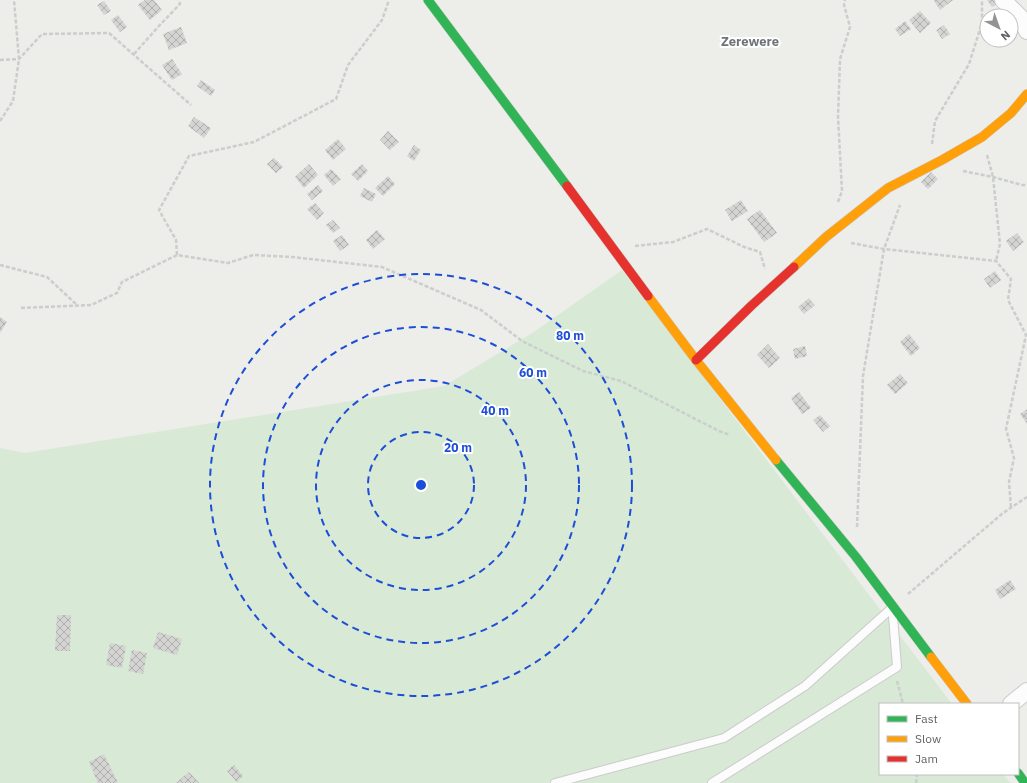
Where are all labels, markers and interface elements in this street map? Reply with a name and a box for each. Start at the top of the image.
north arrow [979,8,1019,48]
text: N [998,28,1013,43]
district label: Zerewere [721,33,779,50]
text: 80 m [556,328,584,343]
text: 60 m [519,365,547,380]
text: 40 m [481,403,509,418]
text: 20 m [444,440,472,455]
centre of rings [414,478,428,492]
legend [879,703,1019,775]
text: Fast [915,711,938,726]
text: Slow [915,731,941,746]
text: Jam [915,751,938,766]

